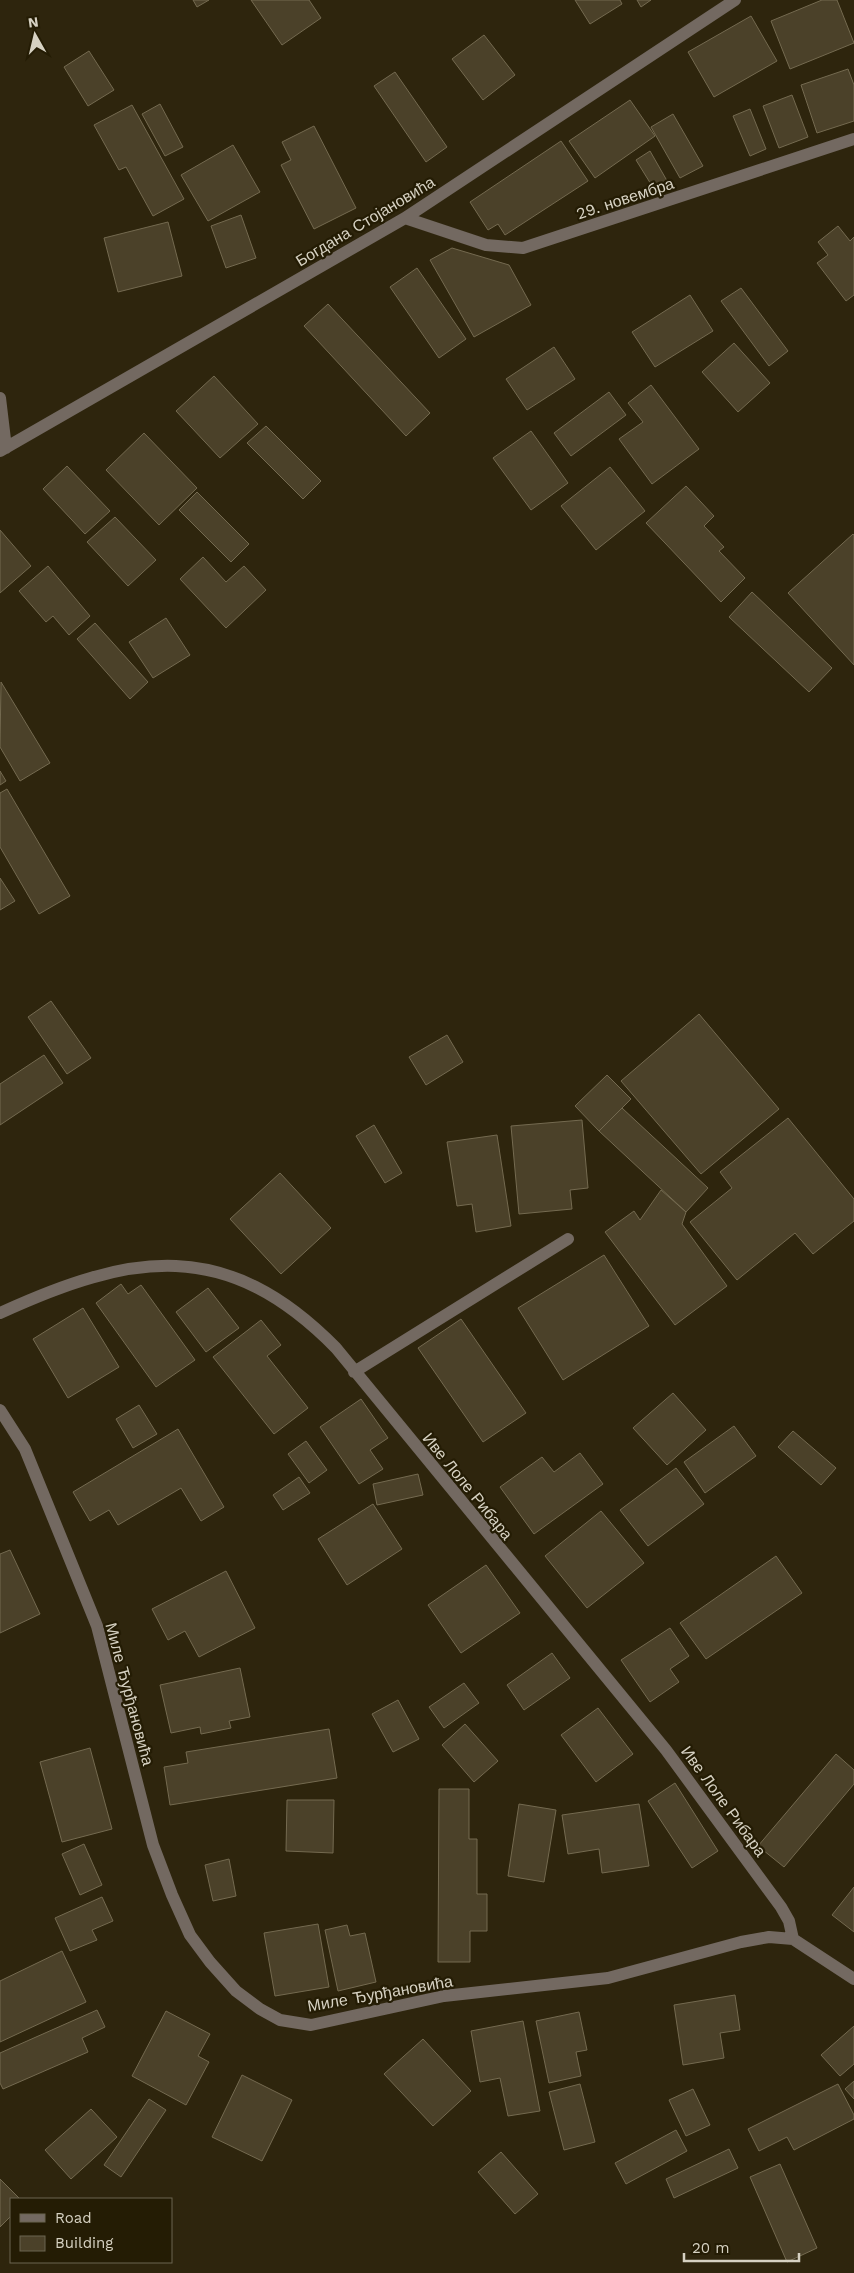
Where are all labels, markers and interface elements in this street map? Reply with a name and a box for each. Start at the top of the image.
north arrow [10,10,60,60]
text: N [27,13,39,31]
street label: Богдана Стојановића [292,172,438,271]
street label: 29. новембра [574,174,676,223]
street label: Иве Лоле Рибара [419,1429,517,1544]
street label: Миле Ђурђановића [101,1621,158,1768]
street label: Иве Лоле Рибара [677,1742,770,1860]
street label: Миле Ђурђановића [306,1971,454,2016]
legend [10,2198,172,2263]
text: Road [55,2209,92,2227]
scale bar [684,2230,799,2262]
text: Building [55,2234,113,2252]
text: 20 m [692,2239,730,2257]

